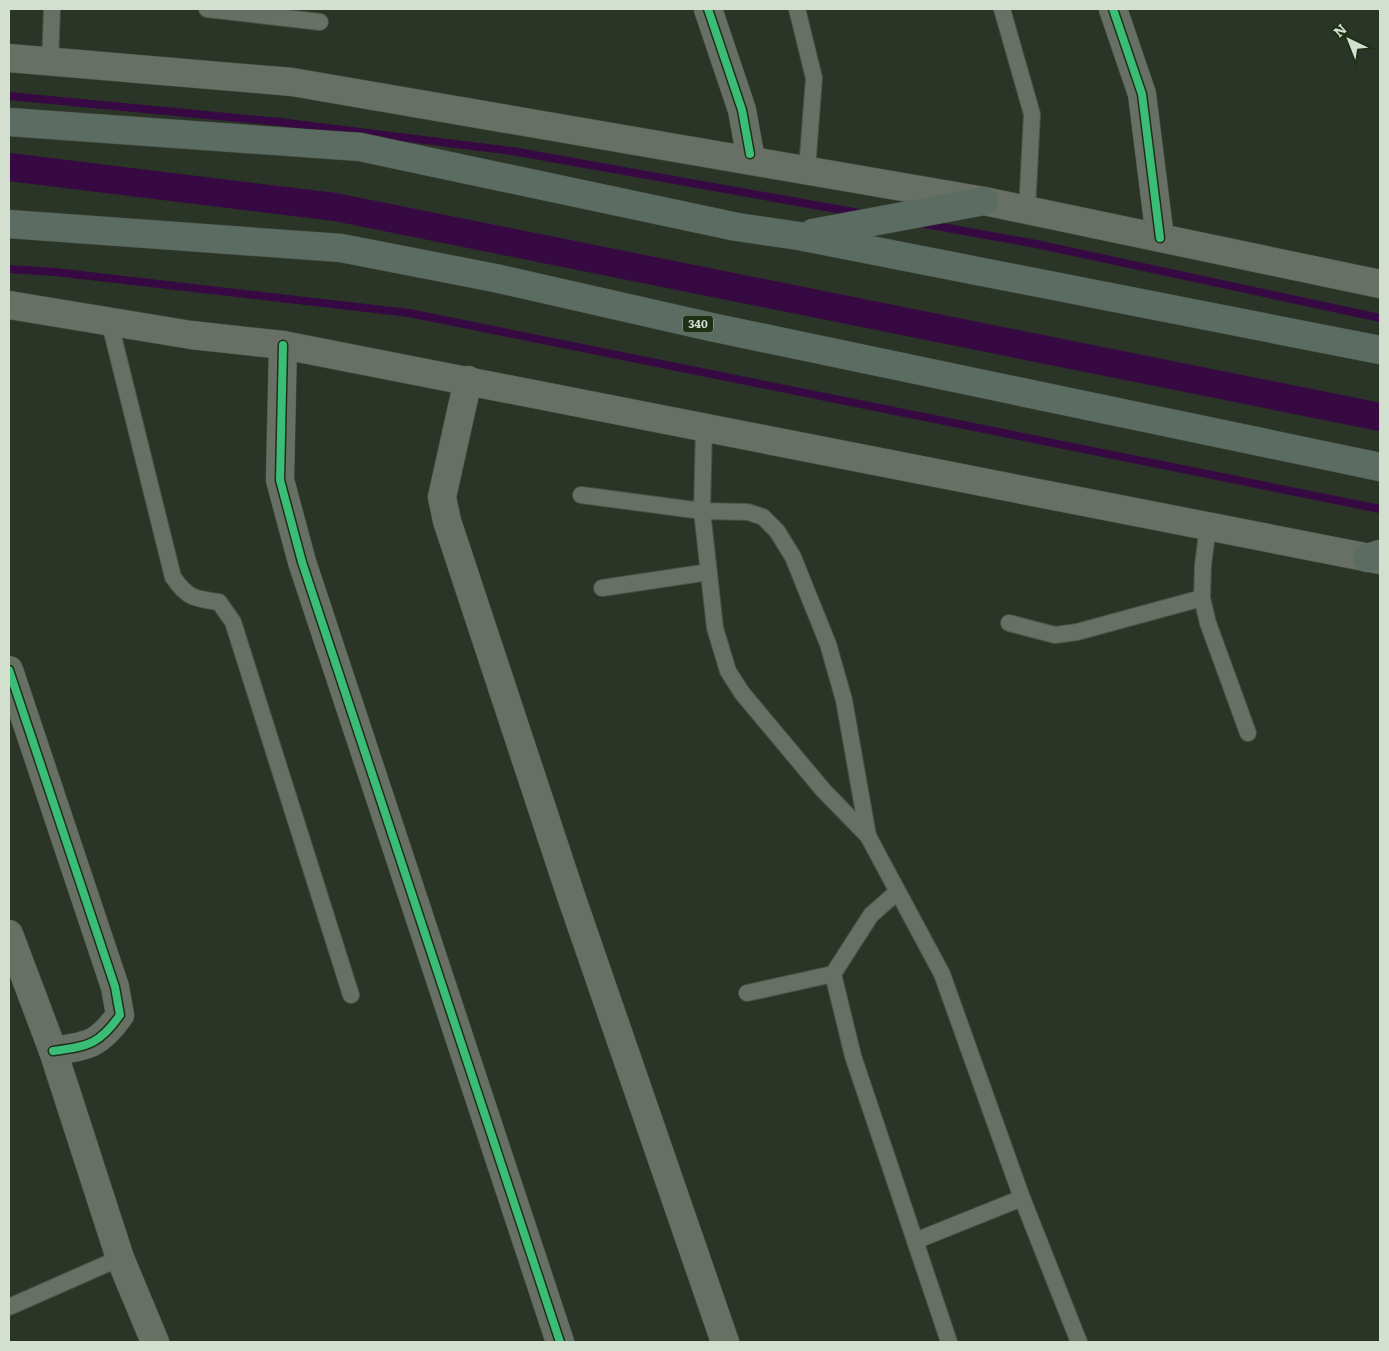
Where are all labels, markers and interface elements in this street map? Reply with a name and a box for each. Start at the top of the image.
north arrow [1324,15,1374,65]
text: N [1328,18,1351,41]
road number: 340 [683,316,713,332]

